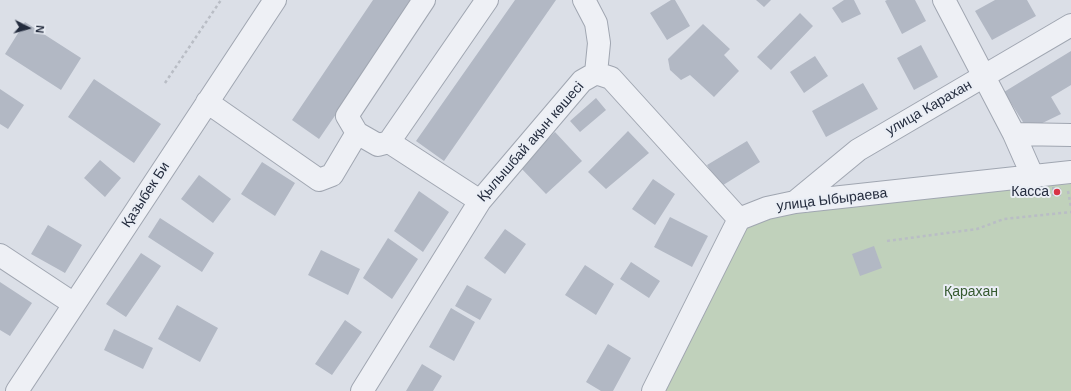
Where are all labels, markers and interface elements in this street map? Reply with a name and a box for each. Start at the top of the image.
north arrow [8,8,48,48]
text: N [34,25,46,34]
street label: улица Карахан [883,77,975,139]
street label: Қылышбай ақын көшесі [474,79,588,205]
street label: Қазыбек Би [119,159,173,231]
place label: Касса [1011,184,1049,200]
street label: улица Ыбыраева [776,185,888,215]
marker: Касса [1052,187,1062,197]
park label: Қарахан [944,284,998,300]

